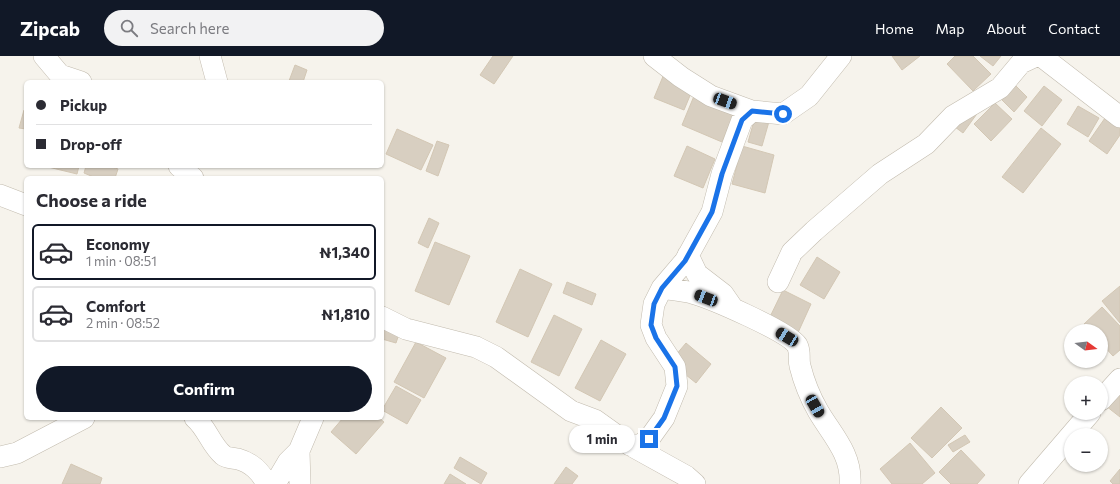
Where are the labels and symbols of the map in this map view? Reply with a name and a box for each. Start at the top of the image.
car [712,91,738,111]
route start [774,105,792,123]
car [693,288,719,308]
north arrow [1064,324,1108,368]
car [774,326,800,348]
car [804,393,826,419]
callout: 1 min [569,425,635,453]
route end [640,430,658,448]

